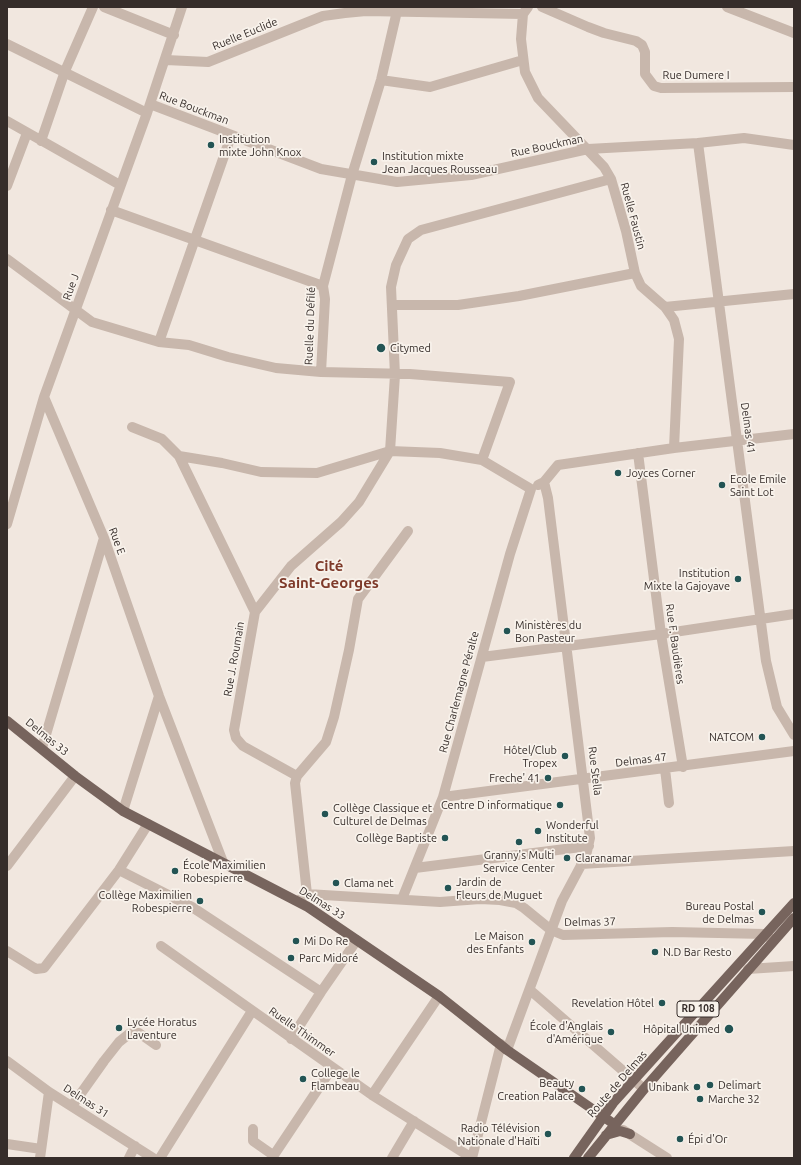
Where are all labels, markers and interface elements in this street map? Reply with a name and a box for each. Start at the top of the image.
street label: Ruelle Euclide [210,15,280,53]
street label: Rue Dumere I [663,68,729,82]
street label: Rue Bouckman [157,89,231,127]
place label: Institution mixte John Knox [219,132,301,158]
street label: Rue Bouckman [510,132,584,160]
marker: Institution mixte John Knox [206,140,216,150]
place label: Institution mixte Jean Jacques Rousseau [382,149,497,175]
marker: Institution mixte Jean Jacques Rousseau [369,157,379,167]
street label: Ruelle Faustin [618,181,648,251]
street label: Rue J [60,272,82,302]
street label: Ruelle du Défilé [302,287,318,365]
place label: Citymed [390,341,431,355]
marker: Citymed [375,342,387,354]
street label: Delmas 41 [738,402,758,454]
place label: Joyces Corner [626,466,695,480]
marker: Joyces Corner [613,468,623,478]
place label: Ecole Emile Saint Lot [730,472,786,498]
marker: Ecole Emile Saint Lot [717,480,727,490]
street label: Rue E [106,526,128,556]
district label: Cité Saint-Georges [279,557,379,592]
place label: Institution Mixte la Gajoyave [644,566,730,592]
marker: Institution Mixte la Gajoyave [733,574,743,584]
street label: Rue F. Baudières [663,603,687,685]
place label: Ministères du Bon Pasteur [515,618,582,644]
street label: Rue J. Roumain [221,620,247,698]
marker: Ministères du Bon Pasteur [502,626,512,636]
street label: Rue Charlemagne Péralte [436,630,482,754]
street label: Delmas 33 [23,716,71,758]
place label: NATCOM [709,730,754,744]
marker: NATCOM [757,732,767,742]
place label: Hôtel/Club Tropex [503,743,557,769]
street label: Rue Stella [585,746,605,796]
street label: Delmas 47 [615,750,667,770]
marker: Hôtel/Club Tropex [560,751,570,761]
place label: Freche' 41 [489,771,540,785]
marker: Freche' 41 [543,773,553,783]
place label: Centre D informatique [441,798,552,812]
marker: Centre D informatique [555,800,565,810]
place label: Collège Classique et Culturel de Delmas [333,801,432,827]
marker: Collège Classique et Culturel de Delmas [320,809,330,819]
place label: Wonderful Institute [546,818,599,844]
marker: Wonderful Institute [533,826,543,836]
place label: Collège Baptiste [356,831,437,845]
marker: Collège Baptiste [440,833,450,843]
marker: Granny's Multi Service Center [514,837,524,847]
place label: Granny's Multi Service Center [483,848,555,874]
place label: Claranamar [575,851,631,865]
marker: Claranamar [562,853,572,863]
place label: École Maximilien Robespierre [183,858,266,884]
marker: École Maximilien Robespierre [170,866,180,876]
place label: Jardin de Fleurs de Muguet [456,875,542,901]
place label: Clama net [344,876,394,890]
marker: Clama net [331,878,341,888]
marker: Jardin de Fleurs de Muguet [443,883,453,893]
street label: Delmas 33 [297,884,347,922]
place label: Collège Maximilien Robespierre [99,888,192,914]
marker: Collège Maximilien Robespierre [195,896,205,906]
place label: Bureau Postal de Delmas [686,899,754,925]
marker: Bureau Postal de Delmas [757,907,767,917]
street label: Delmas 37 [564,915,616,929]
place label: Le Maison des Enfants [467,929,524,955]
place label: Mi Do Re [304,934,348,948]
marker: Mi Do Re [291,936,301,946]
marker: Le Maison des Enfants [527,937,537,947]
place label: N.D Bar Resto [663,945,732,959]
marker: N.D Bar Resto [650,947,660,957]
place label: Parc Midoré [299,951,358,965]
marker: Parc Midoré [286,953,296,963]
place label: Revelation Hôtel [572,996,654,1010]
marker: Revelation Hôtel [657,998,667,1008]
road number: RD 108 [677,1001,719,1017]
street label: Ruelle Thimmer [266,1004,338,1060]
place label: Lycée Horatus Laventure [127,1015,197,1041]
place label: École d'Anglais d'Amérique [530,1019,603,1045]
place label: Hôpital Unimed [643,1022,720,1036]
marker: Lycée Horatus Laventure [114,1023,124,1033]
marker: Hôpital Unimed [723,1023,735,1035]
marker: École d'Anglais d'Amérique [606,1027,616,1037]
street label: Route de Delmas [584,1048,650,1120]
place label: College le Flambeau [311,1066,360,1092]
marker: College le Flambeau [298,1074,308,1084]
place label: Beauty Creation Palace [497,1076,574,1102]
place label: Delimart [718,1078,761,1092]
place label: Unibank [649,1080,689,1094]
marker: Delimart [705,1080,715,1090]
street label: Delmas 31 [61,1081,111,1121]
marker: Unibank [692,1082,702,1092]
marker: Beauty Creation Palace [577,1084,587,1094]
place label: Marche 32 [708,1092,760,1106]
marker: Marche 32 [695,1094,705,1104]
place label: Radio Télévision Nationale d'Haïti [458,1121,540,1147]
marker: Radio Télévision Nationale d'Haïti [543,1129,553,1139]
place label: Épi d'Or [688,1132,727,1146]
marker: Épi d'Or [675,1134,685,1144]

